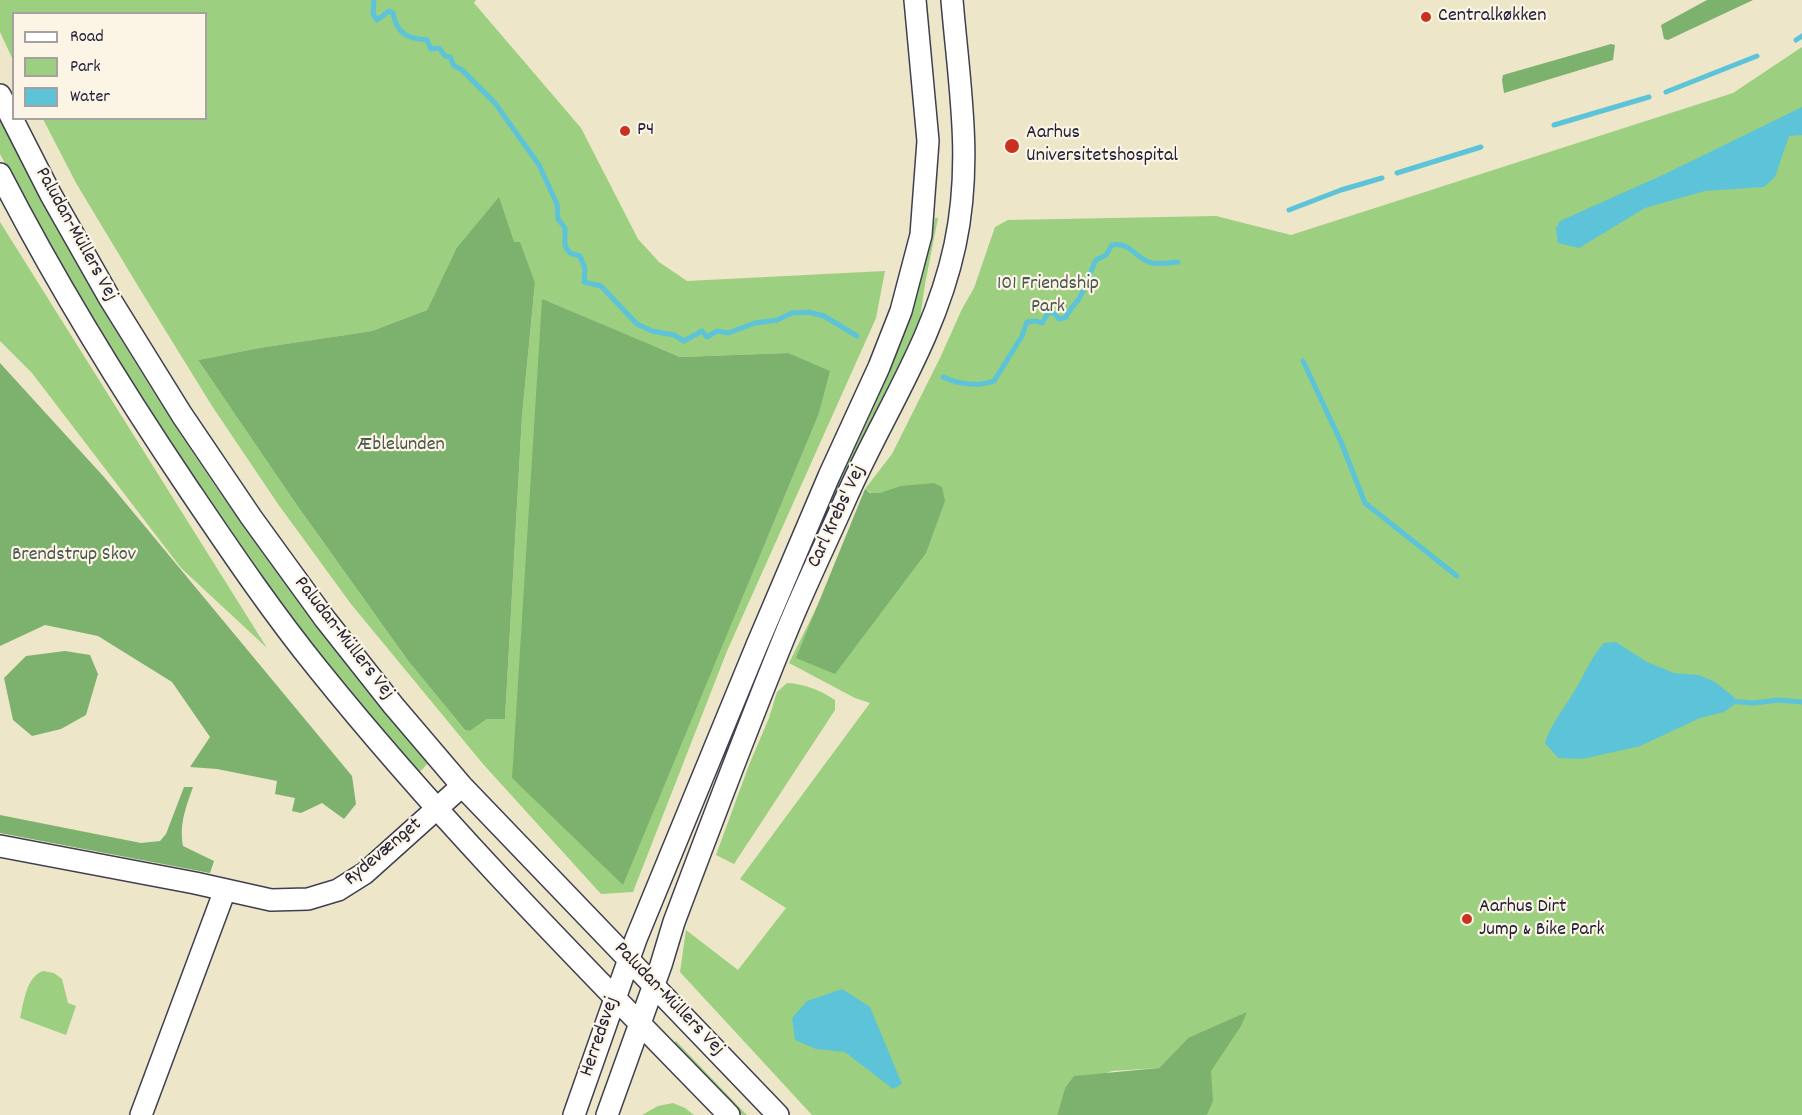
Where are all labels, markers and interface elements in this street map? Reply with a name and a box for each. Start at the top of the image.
place label: Centralkøkken [1438,5,1546,29]
marker: Centralkøkken [1419,10,1433,24]
legend [12,12,207,120]
text: Road [70,25,104,50]
text: Park [70,55,101,80]
text: Water [70,85,110,110]
place label: P4 [637,119,654,143]
place label: Aarhus Universitetshospital [1026,122,1178,169]
marker: P4 [618,124,632,138]
marker: Aarhus Universitetshospital [1003,137,1021,155]
street label: Paludan-Müllers Vej [28,164,122,306]
park label: 101 Friendship Park [997,273,1099,320]
park label: Æblelunden [357,434,445,458]
street label: Carl Krebs' Vej [804,462,872,572]
park label: Brendstrup Skov [12,544,136,568]
street label: Paludan-Müllers Vej [288,573,398,705]
street label: Rydevænget [340,814,428,892]
place label: Aarhus Dirt Jump & Bike Park [1479,896,1605,943]
marker: Aarhus Dirt Jump & Bike Park [1460,912,1474,926]
street label: Paludan-Müllers Vej [607,938,729,1062]
street label: Herredsvej [576,994,626,1080]

